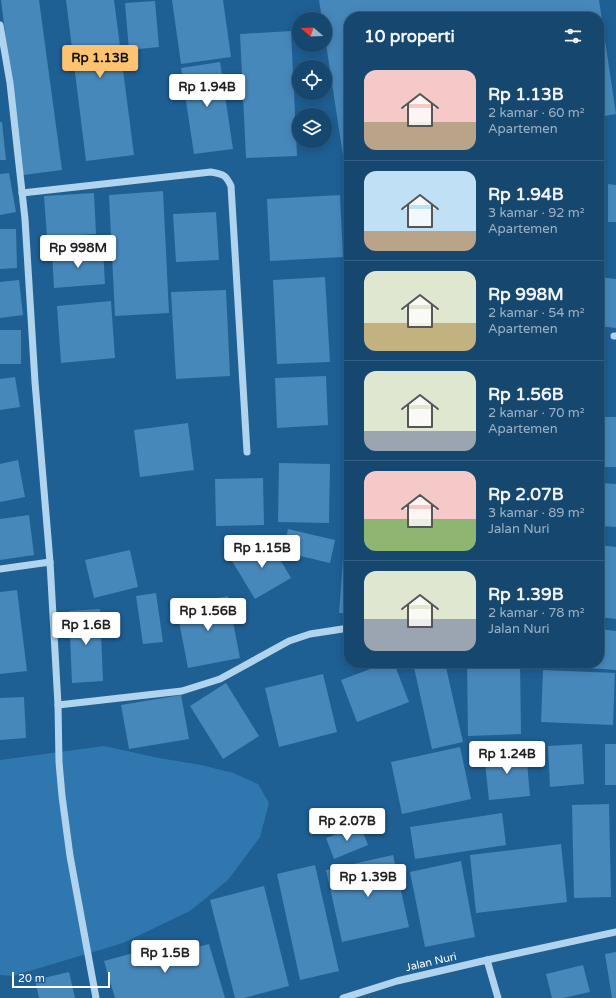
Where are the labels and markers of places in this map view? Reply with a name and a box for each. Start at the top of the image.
pin: Rp 1.13B [59,45,141,79]
pin: Rp 1.94B [166,74,248,108]
pin: Rp 998M [41,235,115,269]
pin: Rp 1.15B [221,535,303,569]
pin: Rp 1.56B [167,598,249,632]
pin: Rp 1.6B [49,612,123,646]
pin: Rp 1.24B [466,741,548,775]
pin: Rp 2.07B [306,808,388,842]
pin: Rp 1.39B [327,864,409,898]
pin: Rp 1.5B [128,940,202,974]

